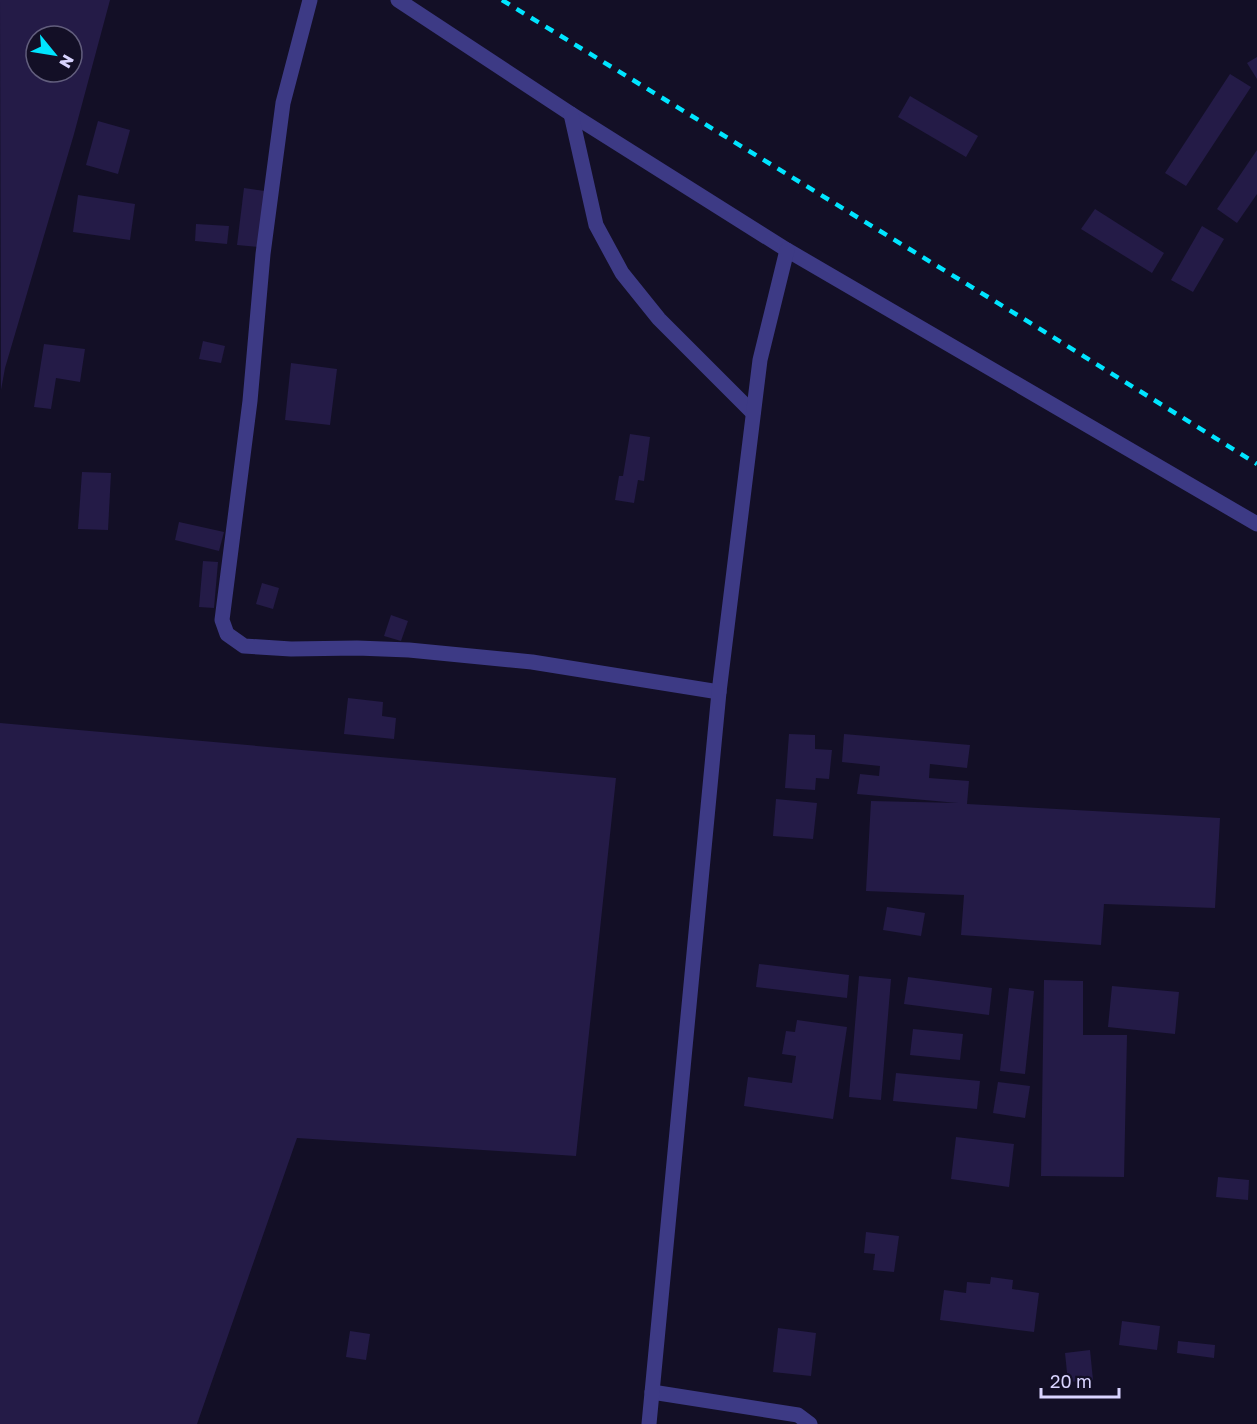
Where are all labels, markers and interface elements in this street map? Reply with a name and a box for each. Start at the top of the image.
north arrow [24,24,84,84]
text: N [55,51,79,72]
scale bar [1041,1361,1119,1399]
text: 20 m [1050,1370,1092,1392]

